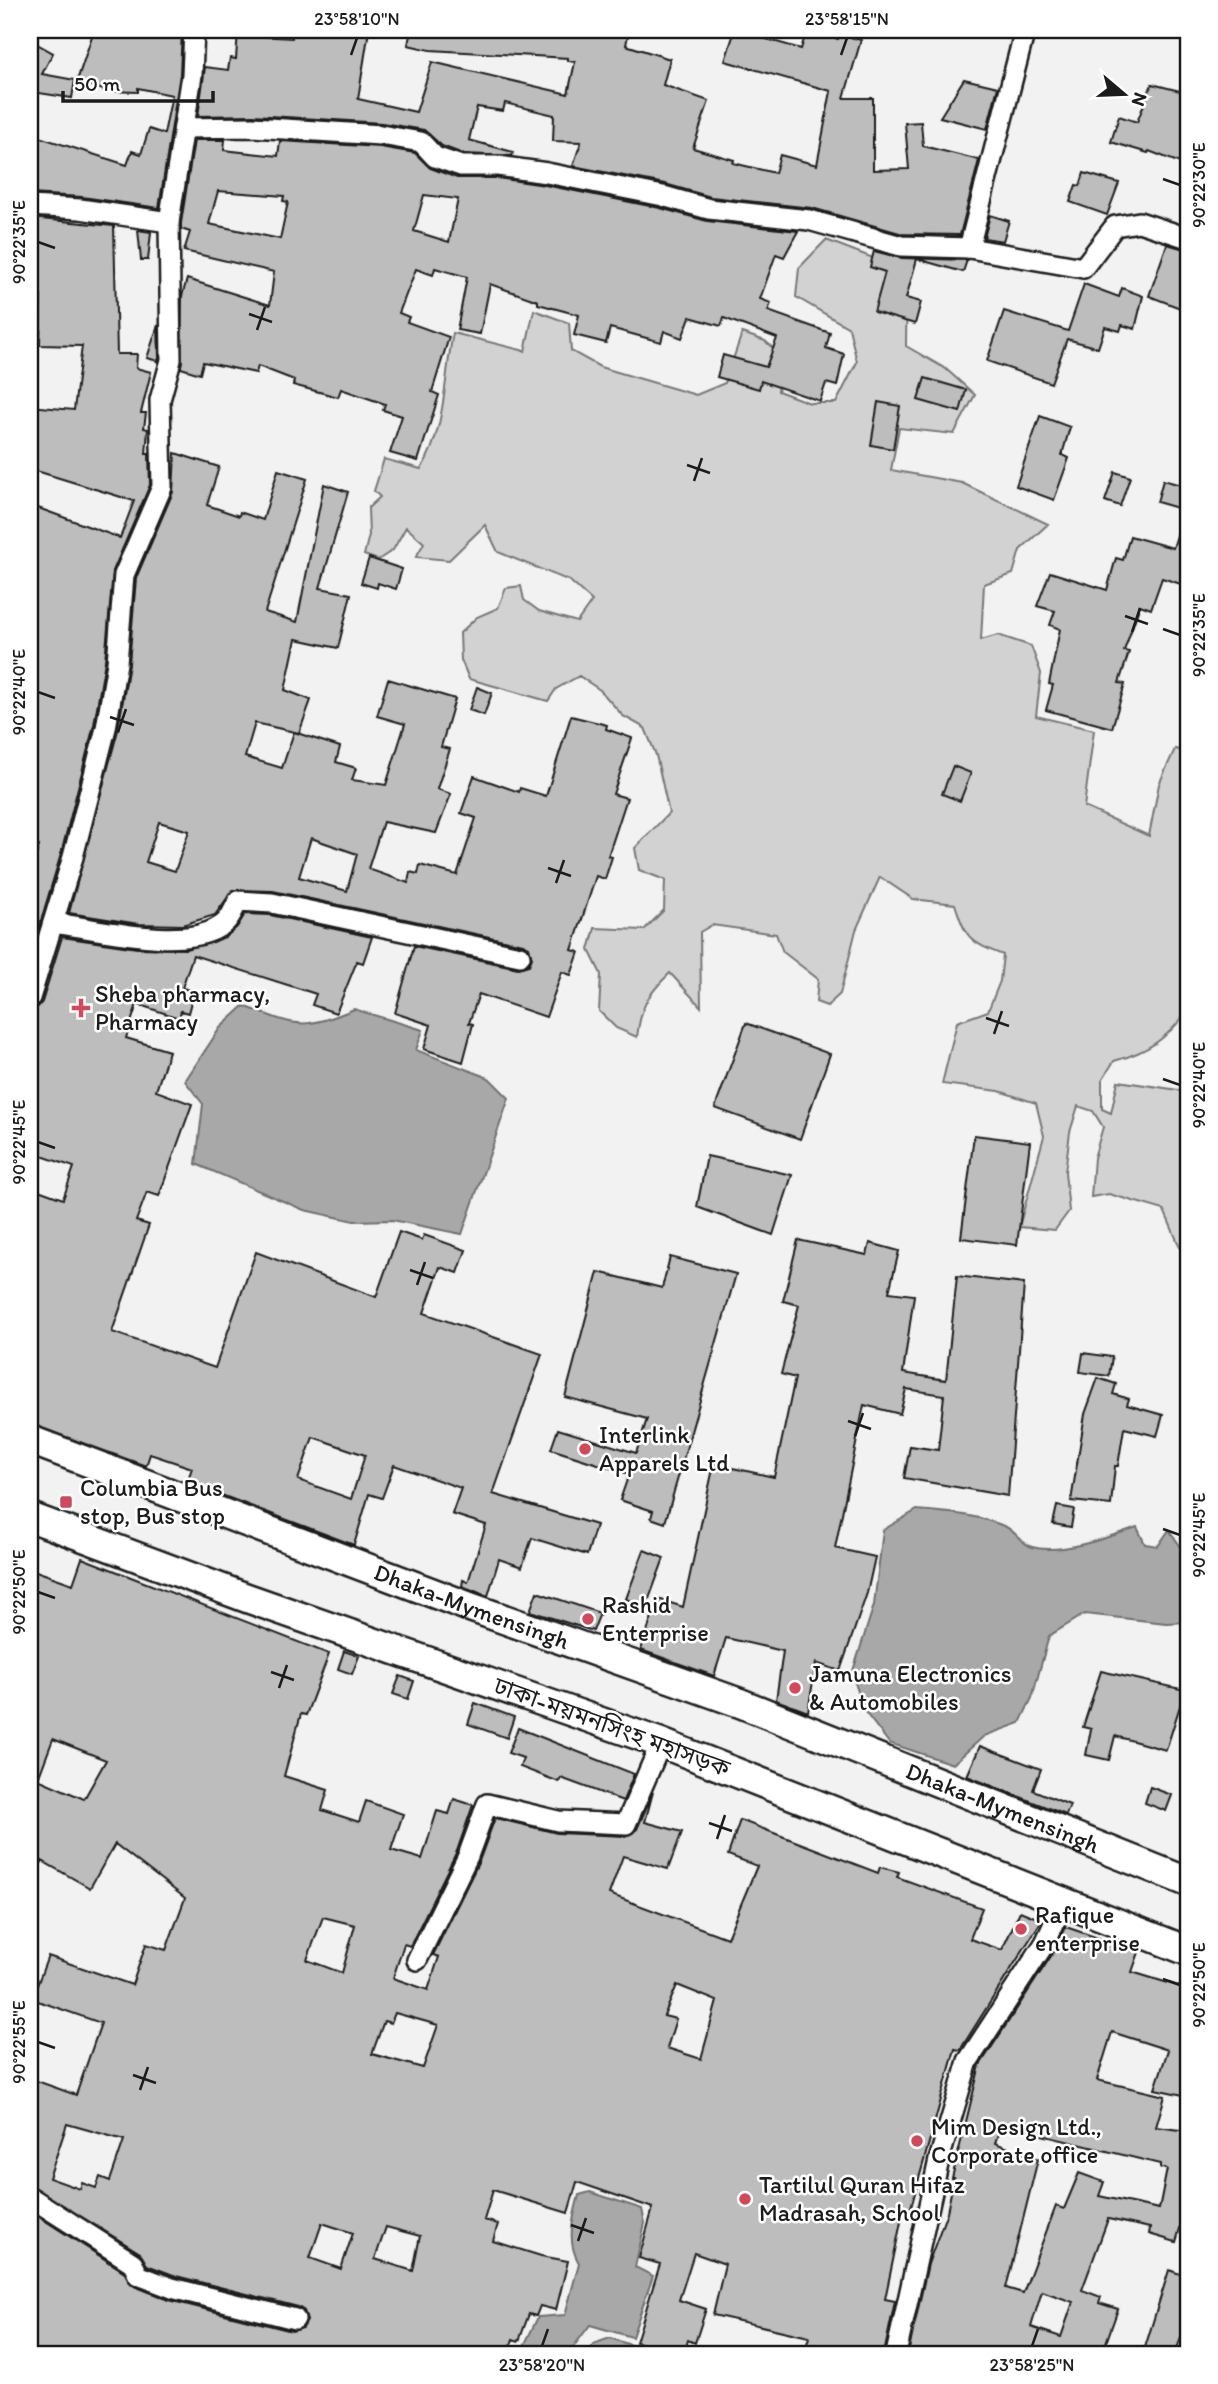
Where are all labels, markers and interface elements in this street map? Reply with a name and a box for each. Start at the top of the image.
text: 23°58'10"N [314,8,400,30]
text: 23°58'15"N [805,8,889,30]
scale bar [63,60,214,104]
north arrow [1088,60,1158,130]
text: 50 m [74,71,121,96]
text: N [1127,90,1153,109]
text: 90°22'30"E [1188,142,1210,228]
text: 90°22'35"E [8,200,30,284]
text: 90°22'35"E [1188,593,1210,677]
text: 90°22'40"E [8,649,30,735]
place label: Sheba pharmacy, Pharmacy [95,979,271,1036]
marker: Sheba pharmacy, Pharmacy [73,1000,89,1016]
text: 90°22'40"E [1188,1042,1210,1128]
text: 90°22'45"E [8,1100,30,1184]
place label: Interlink Apparels Ltd [599,1420,730,1477]
marker: Interlink Apparels Ltd [577,1441,593,1457]
place label: Columbia Bus stop, Bus stop [80,1473,225,1530]
text: 90°22'45"E [1188,1493,1210,1577]
marker: Columbia Bus stop, Bus stop [58,1494,74,1510]
text: 90°22'50"E [8,1549,30,1635]
street label: Dhaka-Mymensingh [370,1557,573,1655]
place label: Rashid Enterprise [602,1590,709,1647]
marker: Rashid Enterprise [580,1611,596,1627]
place label: Jamuna Electronics & Automobiles [809,1659,1011,1716]
street label: ঢাকা-ময়মনসিংহ মহাসড়ক [489,1670,735,1783]
marker: Jamuna Electronics & Automobiles [787,1680,803,1696]
street label: Dhaka-Mymensingh [902,1756,1104,1859]
place label: Rafique enterprise [1035,1900,1140,1957]
marker: Rafique enterprise [1013,1921,1029,1937]
text: 90°22'50"E [1188,1942,1210,2028]
text: 90°22'55"E [8,2000,30,2084]
place label: Mim Design Ltd., Corporate office [931,2112,1102,2169]
marker: Mim Design Ltd., Corporate office [909,2133,925,2149]
place label: Tartilul Quran Hifaz Madrasah, School [759,2170,965,2227]
marker: Tartilul Quran Hifaz Madrasah, School [737,2191,753,2207]
text: 23°58'20"N [499,2354,585,2376]
text: 23°58'25"N [990,2354,1074,2376]

